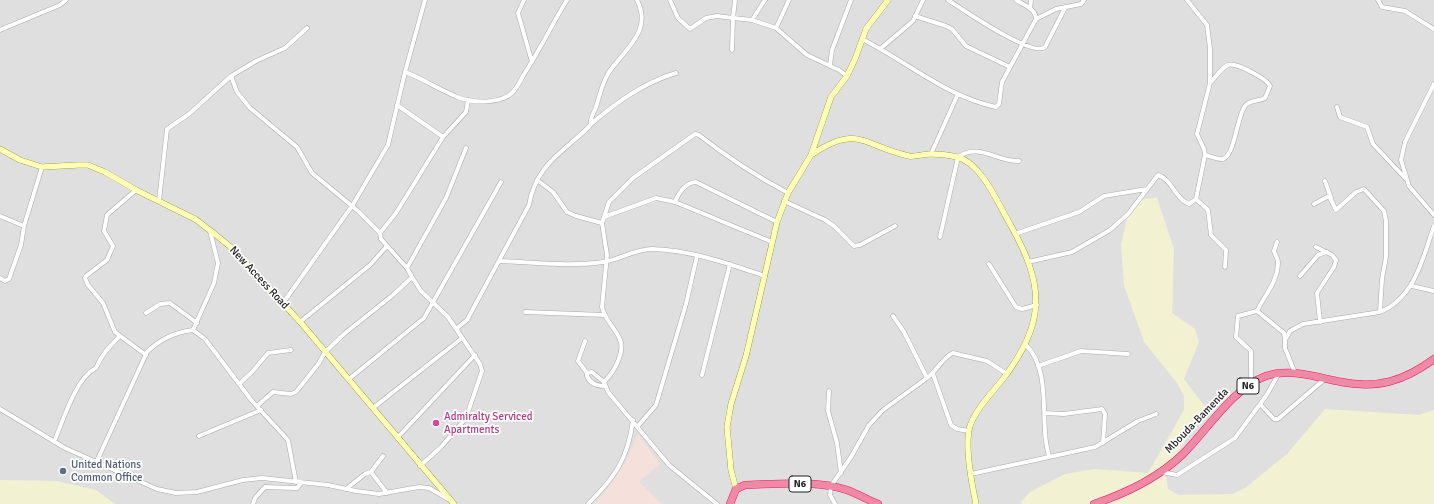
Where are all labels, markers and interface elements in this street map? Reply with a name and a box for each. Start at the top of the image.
street label: New Access Road [226,244,292,312]
road number: N6 [1237,378,1259,394]
street label: Mbouda-Bamenda [1163,386,1231,456]
place label: Admiralty Serviced Apartments [444,410,533,436]
marker: Admiralty Serviced Apartments [431,418,441,428]
place label: United Nations Common Office [71,458,143,484]
marker: United Nations Common Office [58,466,68,476]
road number: N6 [789,476,811,492]

